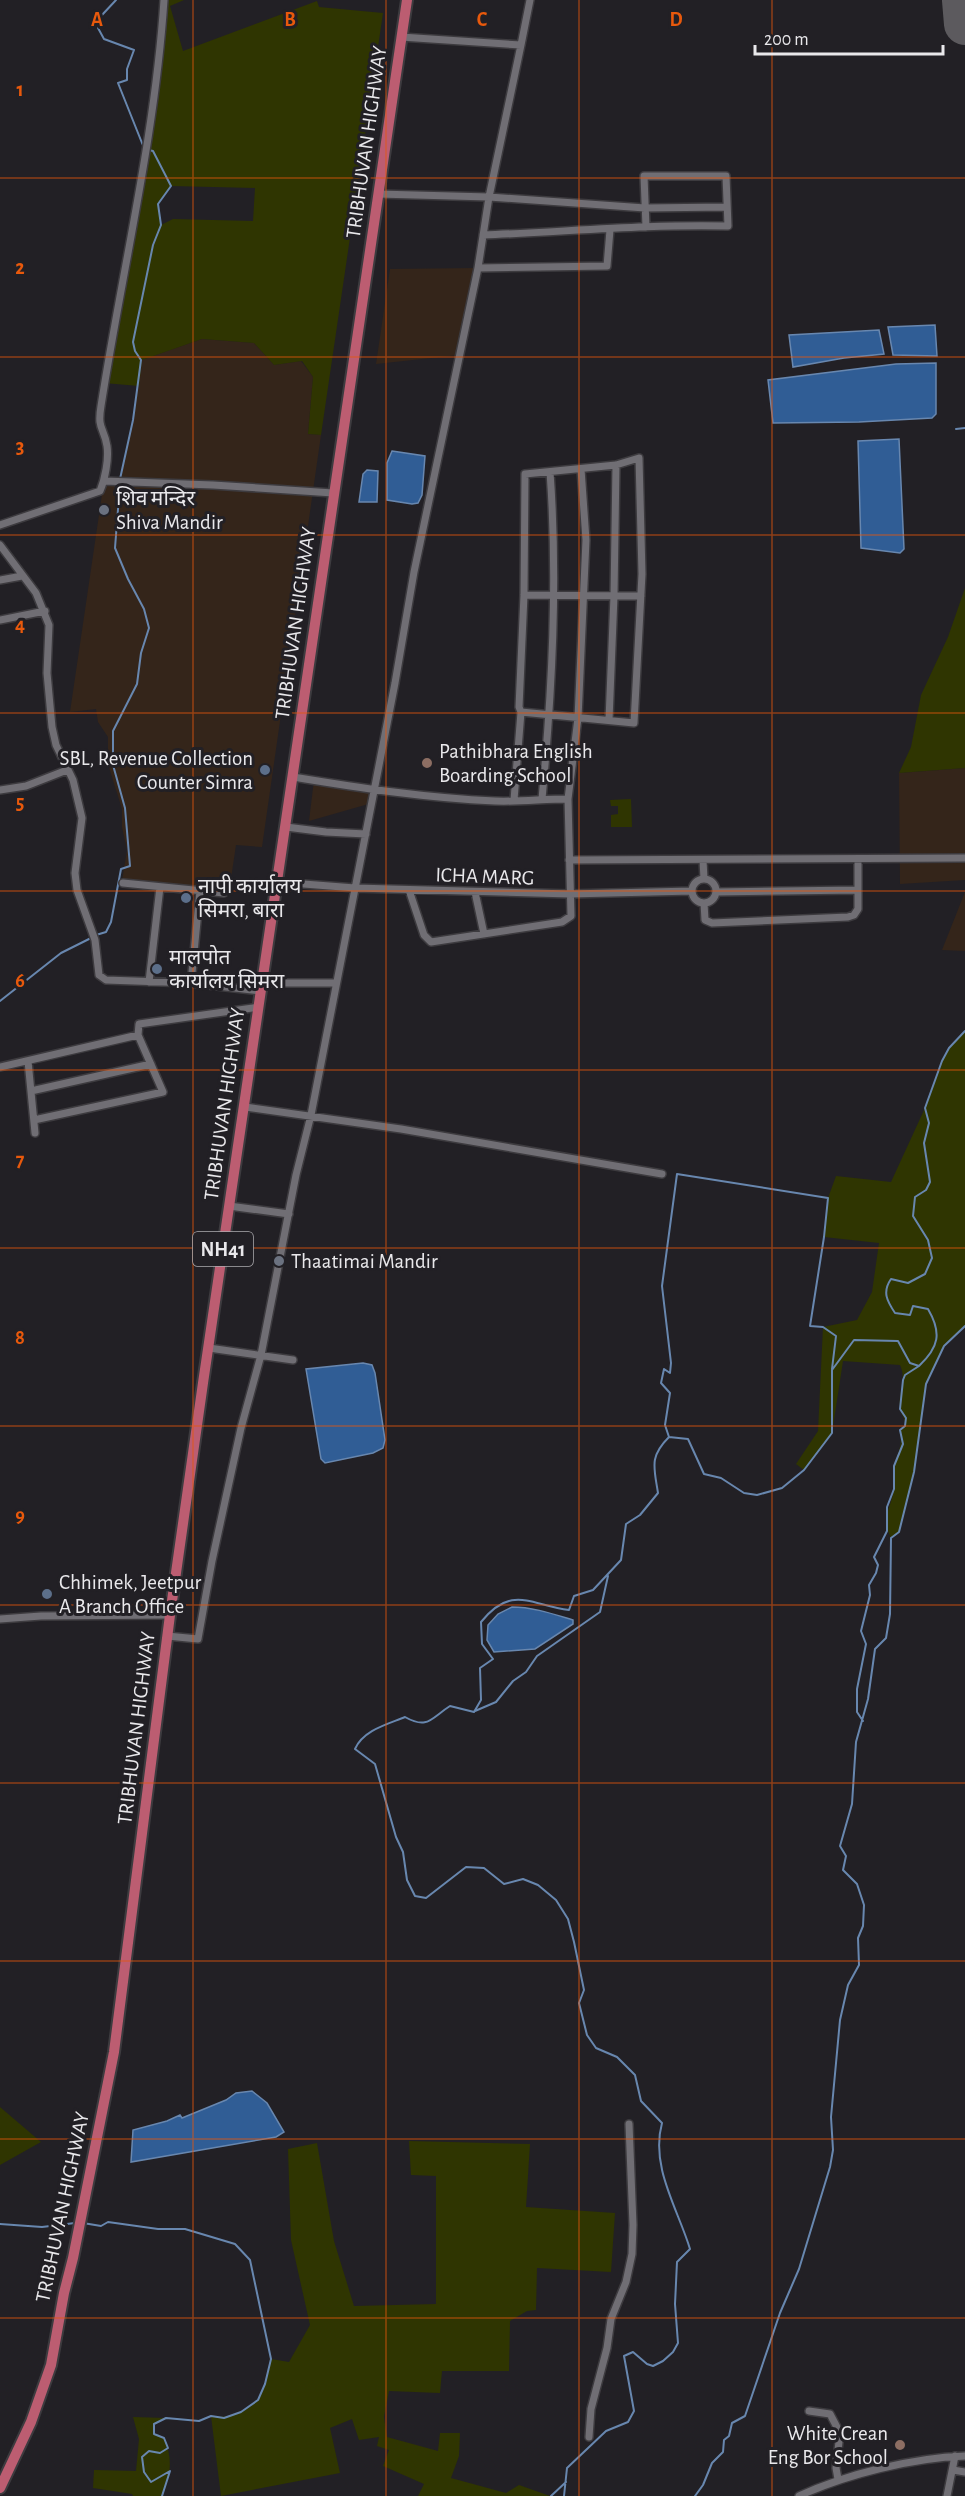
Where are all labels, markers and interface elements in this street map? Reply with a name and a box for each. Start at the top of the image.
text: A [91,10,103,30]
text: B [284,10,296,30]
text: C [477,10,488,30]
text: D [669,10,683,30]
scale bar [755,18,942,56]
text: 200 m [764,31,809,49]
street label: TRIBHUVAN HIGHWAY [343,44,390,240]
text: 1 [16,80,24,100]
text: 2 [15,258,25,278]
text: 3 [16,437,24,457]
place label: शिव मन्दिर Shiva Mandir [116,486,223,533]
marker: शिव मन्दिर Shiva Mandir [97,503,111,517]
street label: TRIBHUVAN HIGHWAY [272,525,319,721]
text: 4 [15,615,25,635]
place label: Pathibhara English Boarding School [439,741,593,786]
place label: SBL, Revenue Collection Counter Simra [60,748,253,793]
marker: Pathibhara English Boarding School [420,756,434,770]
marker: SBL, Revenue Collection Counter Simra [258,763,272,777]
text: 5 [16,793,24,813]
street label: ICHA MARG [435,864,535,889]
place label: नापी कार्यालय सिमरा, बारा [198,874,302,921]
marker: नापी कार्यालय सिमरा, बारा [179,891,193,905]
place label: मालपोत कार्यालय सिमरा [169,945,285,992]
marker: मालपोत कार्यालय सिमरा [150,962,164,976]
text: 6 [15,971,25,991]
street label: TRIBHUVAN HIGHWAY [201,1006,248,1202]
text: 7 [16,1150,25,1170]
road number: NH41 [193,1232,253,1266]
place label: Thaatimai Mandir [291,1251,438,1272]
marker: Thaatimai Mandir [272,1254,286,1268]
text: 8 [15,1328,25,1348]
text: 9 [15,1506,25,1526]
place label: Chhimek, Jeetpur A Branch Office [59,1572,202,1617]
marker: Chhimek, Jeetpur A Branch Office [40,1587,54,1601]
street label: TRIBHUVAN HIGHWAY [114,1630,159,1826]
street label: TRIBHUVAN HIGHWAY [32,2110,93,2304]
place label: White Crean Eng Bor School [768,2423,888,2468]
marker: White Crean Eng Bor School [893,2438,907,2452]

